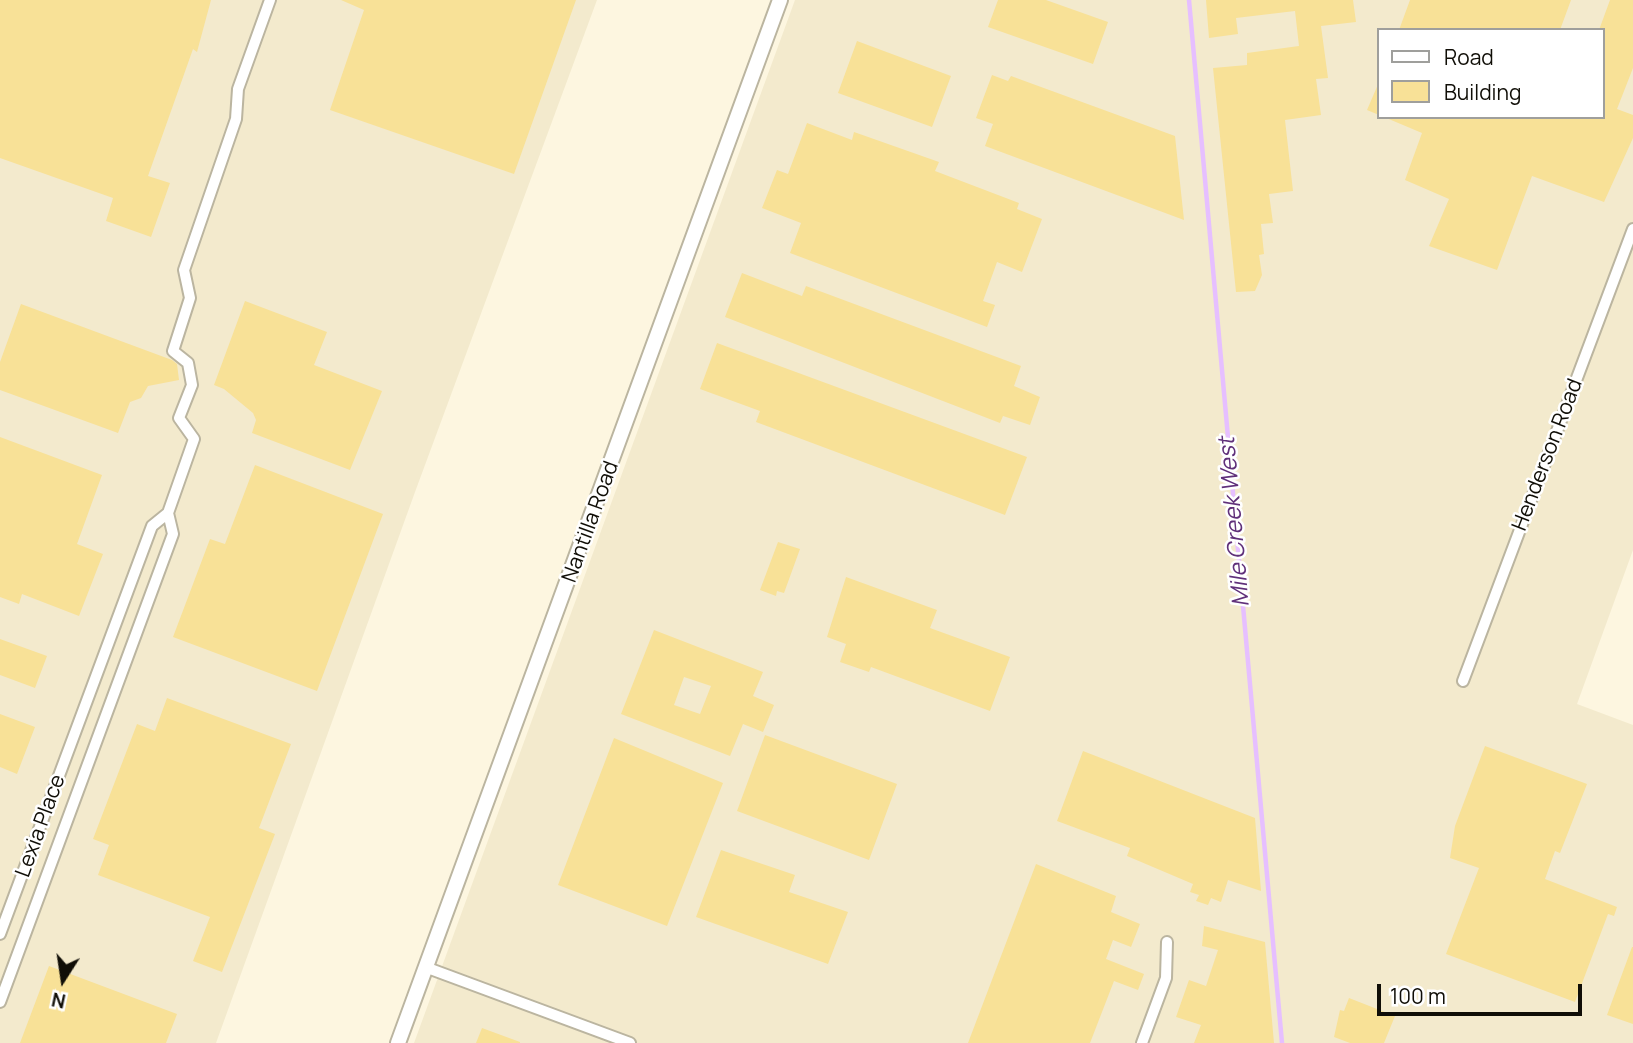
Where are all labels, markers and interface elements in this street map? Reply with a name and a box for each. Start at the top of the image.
legend [1378,28,1605,119]
text: Road [1444,43,1494,71]
text: Building [1444,78,1521,106]
street label: Henderson Road [1507,376,1589,534]
water label: Mile Creek West [1214,436,1256,608]
street label: Nantilla Road [557,458,625,586]
street label: Lexia Place [11,771,71,881]
north arrow [28,945,98,1015]
scale bar [1381,970,1586,1014]
text: 100 m [1390,982,1446,1010]
text: N [49,986,68,1015]

